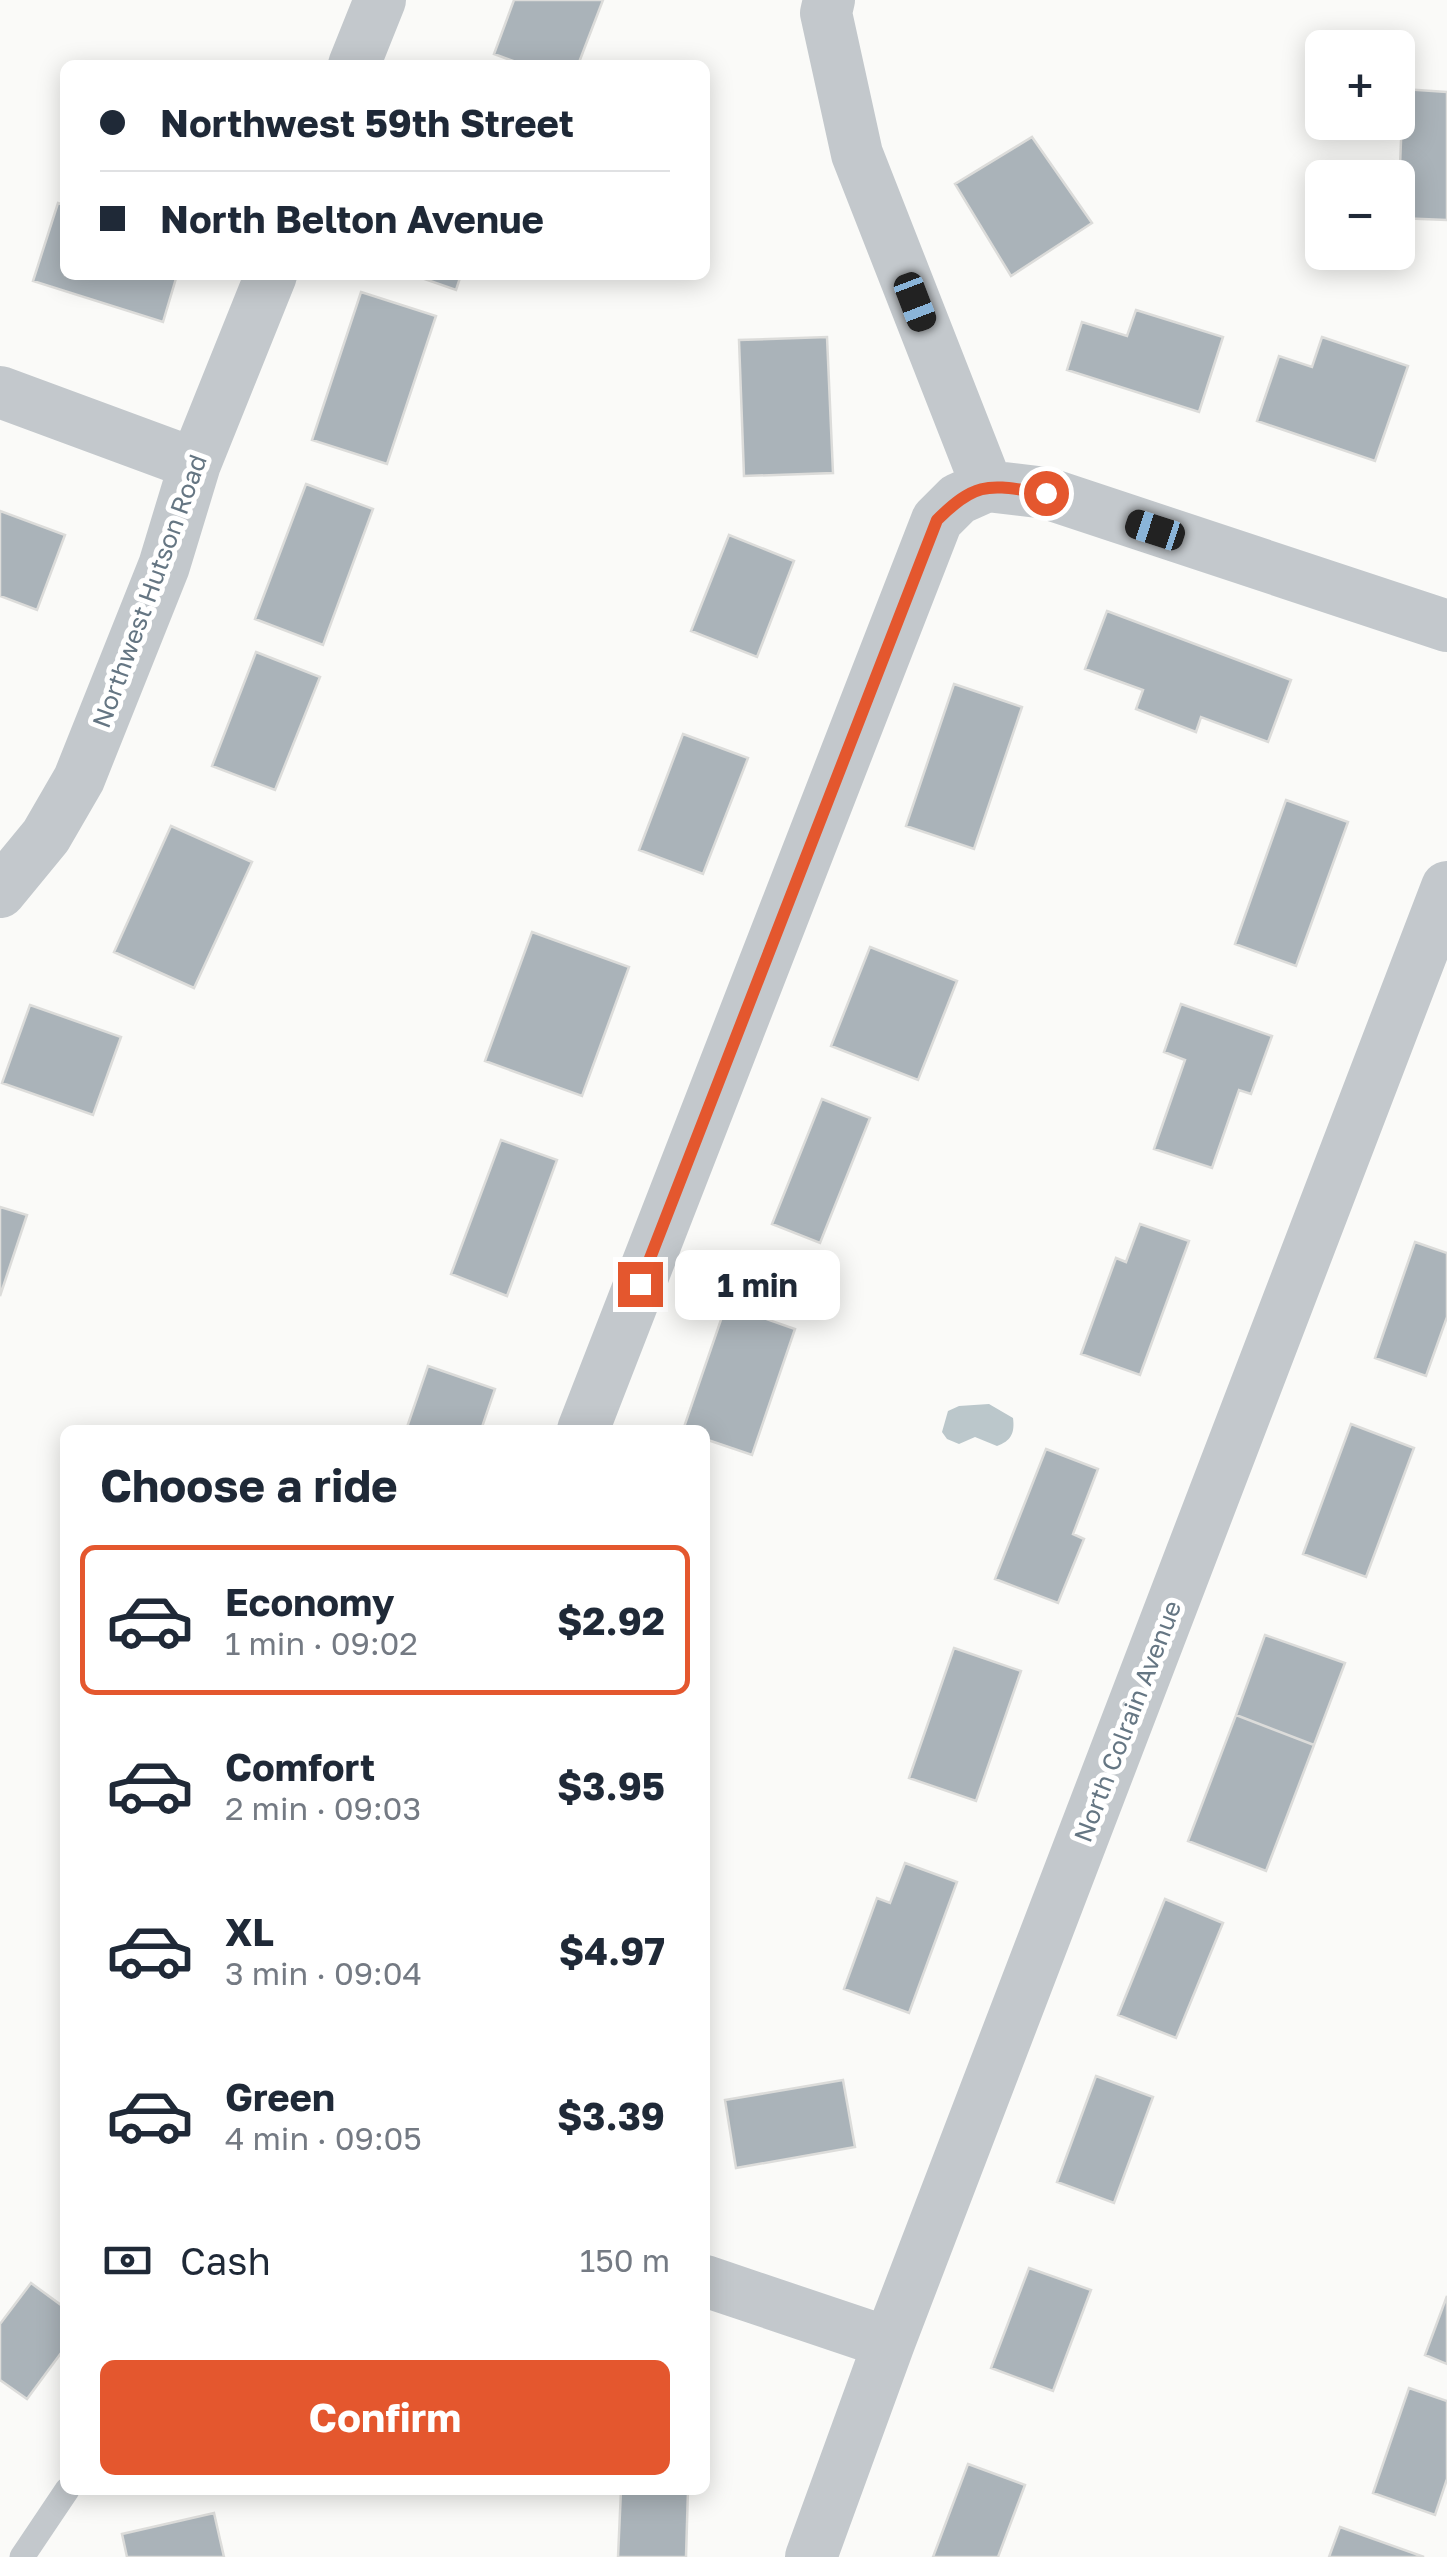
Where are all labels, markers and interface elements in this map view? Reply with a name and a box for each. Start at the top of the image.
map controls [1305,30,1415,270]
button: + [1305,30,1415,140]
text: Northwest 59th Street [160,100,574,145]
button: − [1305,160,1415,270]
text: North Belton Avenue [160,196,544,241]
car [890,269,940,335]
street label: Northwest Hutson Road [85,450,213,732]
route start [1024,471,1069,516]
car [1122,506,1188,554]
callout: 1 min [675,1249,840,1319]
route end [618,1262,663,1307]
text: 1 min [717,1266,798,1304]
text: Choose a ride [100,1458,398,1512]
icon: car [105,1575,195,1665]
text: Economy [225,1579,394,1624]
street label: North Colrain Avenue [1067,1596,1187,1846]
text: $2.92 [557,1598,665,1643]
text: 1 min · 09:02 [225,1624,418,1662]
icon: car [105,1740,195,1830]
text: Comfort [225,1744,375,1789]
text: $3.95 [557,1763,665,1808]
text: 2 min · 09:03 [225,1789,421,1827]
icon: car [105,1905,195,1995]
text: XL [225,1909,274,1954]
text: $4.97 [559,1928,665,1973]
text: 3 min · 09:04 [225,1954,422,1992]
icon: car [105,2070,195,2160]
text: Green [225,2074,335,2119]
text: $3.39 [557,2093,665,2138]
text: 4 min · 09:05 [225,2119,422,2157]
icon: cash [100,2233,155,2288]
text: Cash [180,2238,271,2283]
text: 150 m [580,2241,670,2279]
button: Confirm [100,2360,670,2475]

